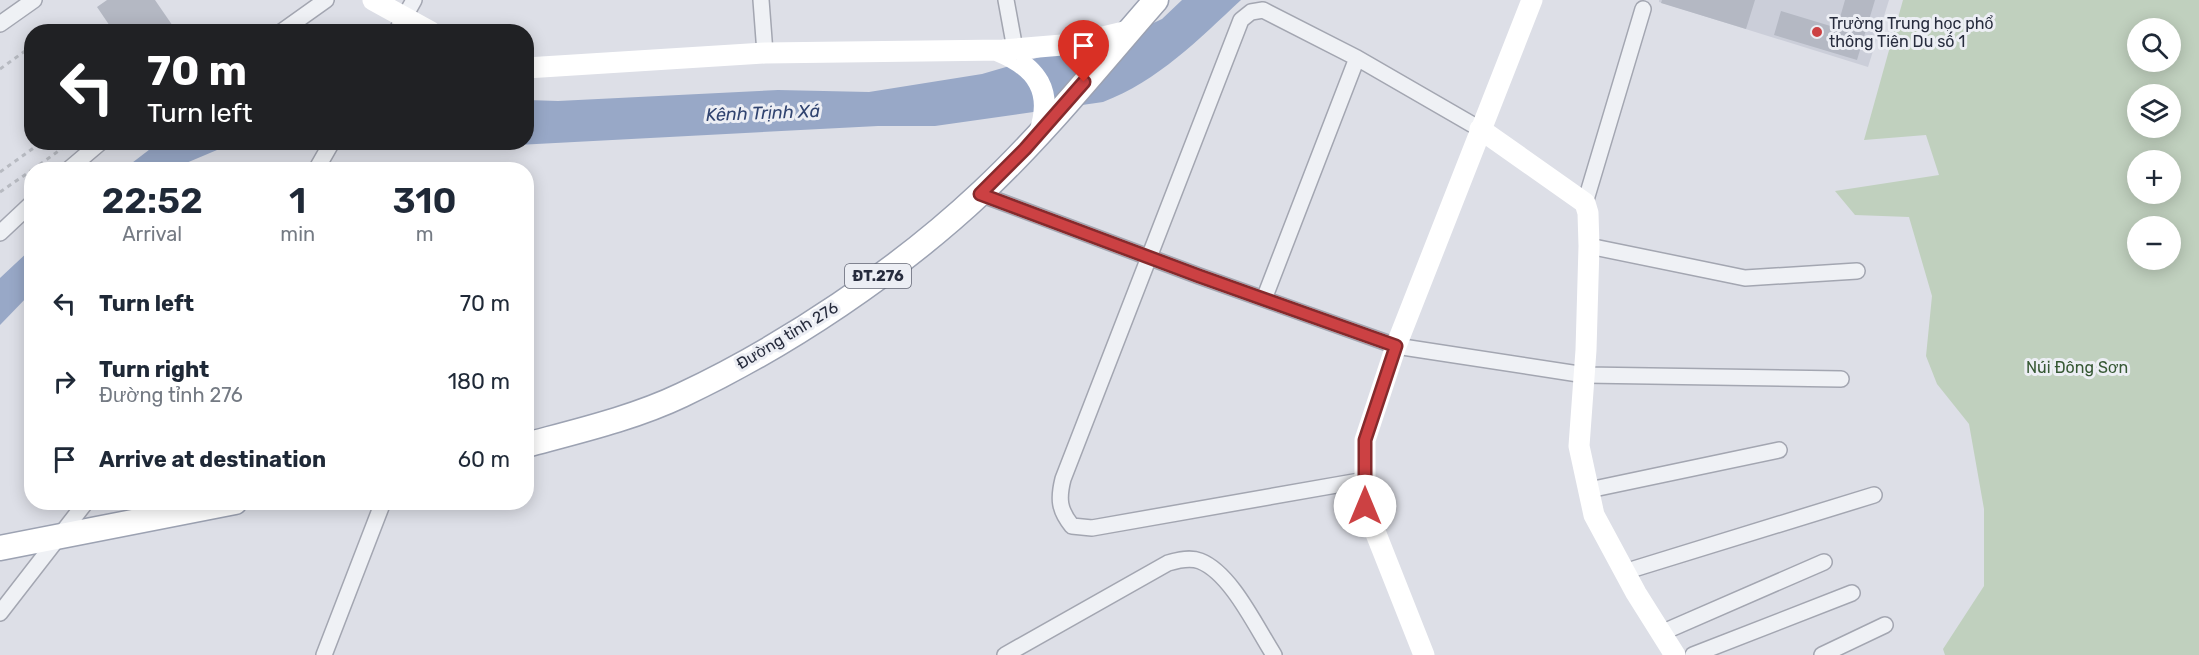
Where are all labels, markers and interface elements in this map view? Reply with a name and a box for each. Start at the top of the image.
place label: Trường Trung học phổ thông Tiên Du số 1 [1829,14,1994,51]
map controls [2127,18,2181,270]
button: search [2127,18,2181,72]
pin [1058,20,1109,82]
marker: Trường Trung học phổ thông Tiên Du số 1 [1810,25,1824,39]
icon: arrive [1067,29,1100,62]
text: 70 m [147,46,247,96]
icon: left [48,48,126,126]
button: layers [2127,84,2181,138]
text: Turn left [147,97,252,129]
water label: Kênh Trịnh Xá [706,100,821,126]
button: + [2127,150,2181,204]
text: 22:52 [101,179,203,222]
text: 1 [289,179,306,222]
text: 310 [393,179,457,222]
button: − [2127,216,2181,270]
text: Arrival [122,222,182,246]
text: min [280,222,315,246]
text: m [416,222,433,246]
road number: ĐT.276 [845,264,911,288]
icon: left [48,287,81,320]
text: Turn left [99,290,194,317]
text: 70 m [460,290,510,317]
street label: Đường tỉnh 276 [733,297,842,373]
text: Turn right [99,356,209,383]
park label: Núi Đông Sơn [2026,358,2128,377]
icon: right [48,365,81,398]
text: 180 m [448,368,510,395]
text: Đường tỉnh 276 [99,383,243,407]
icon: arrive [48,443,81,476]
text: Arrive at destination [99,446,326,473]
text: 60 m [458,446,510,473]
position arrow [1333,474,1397,538]

